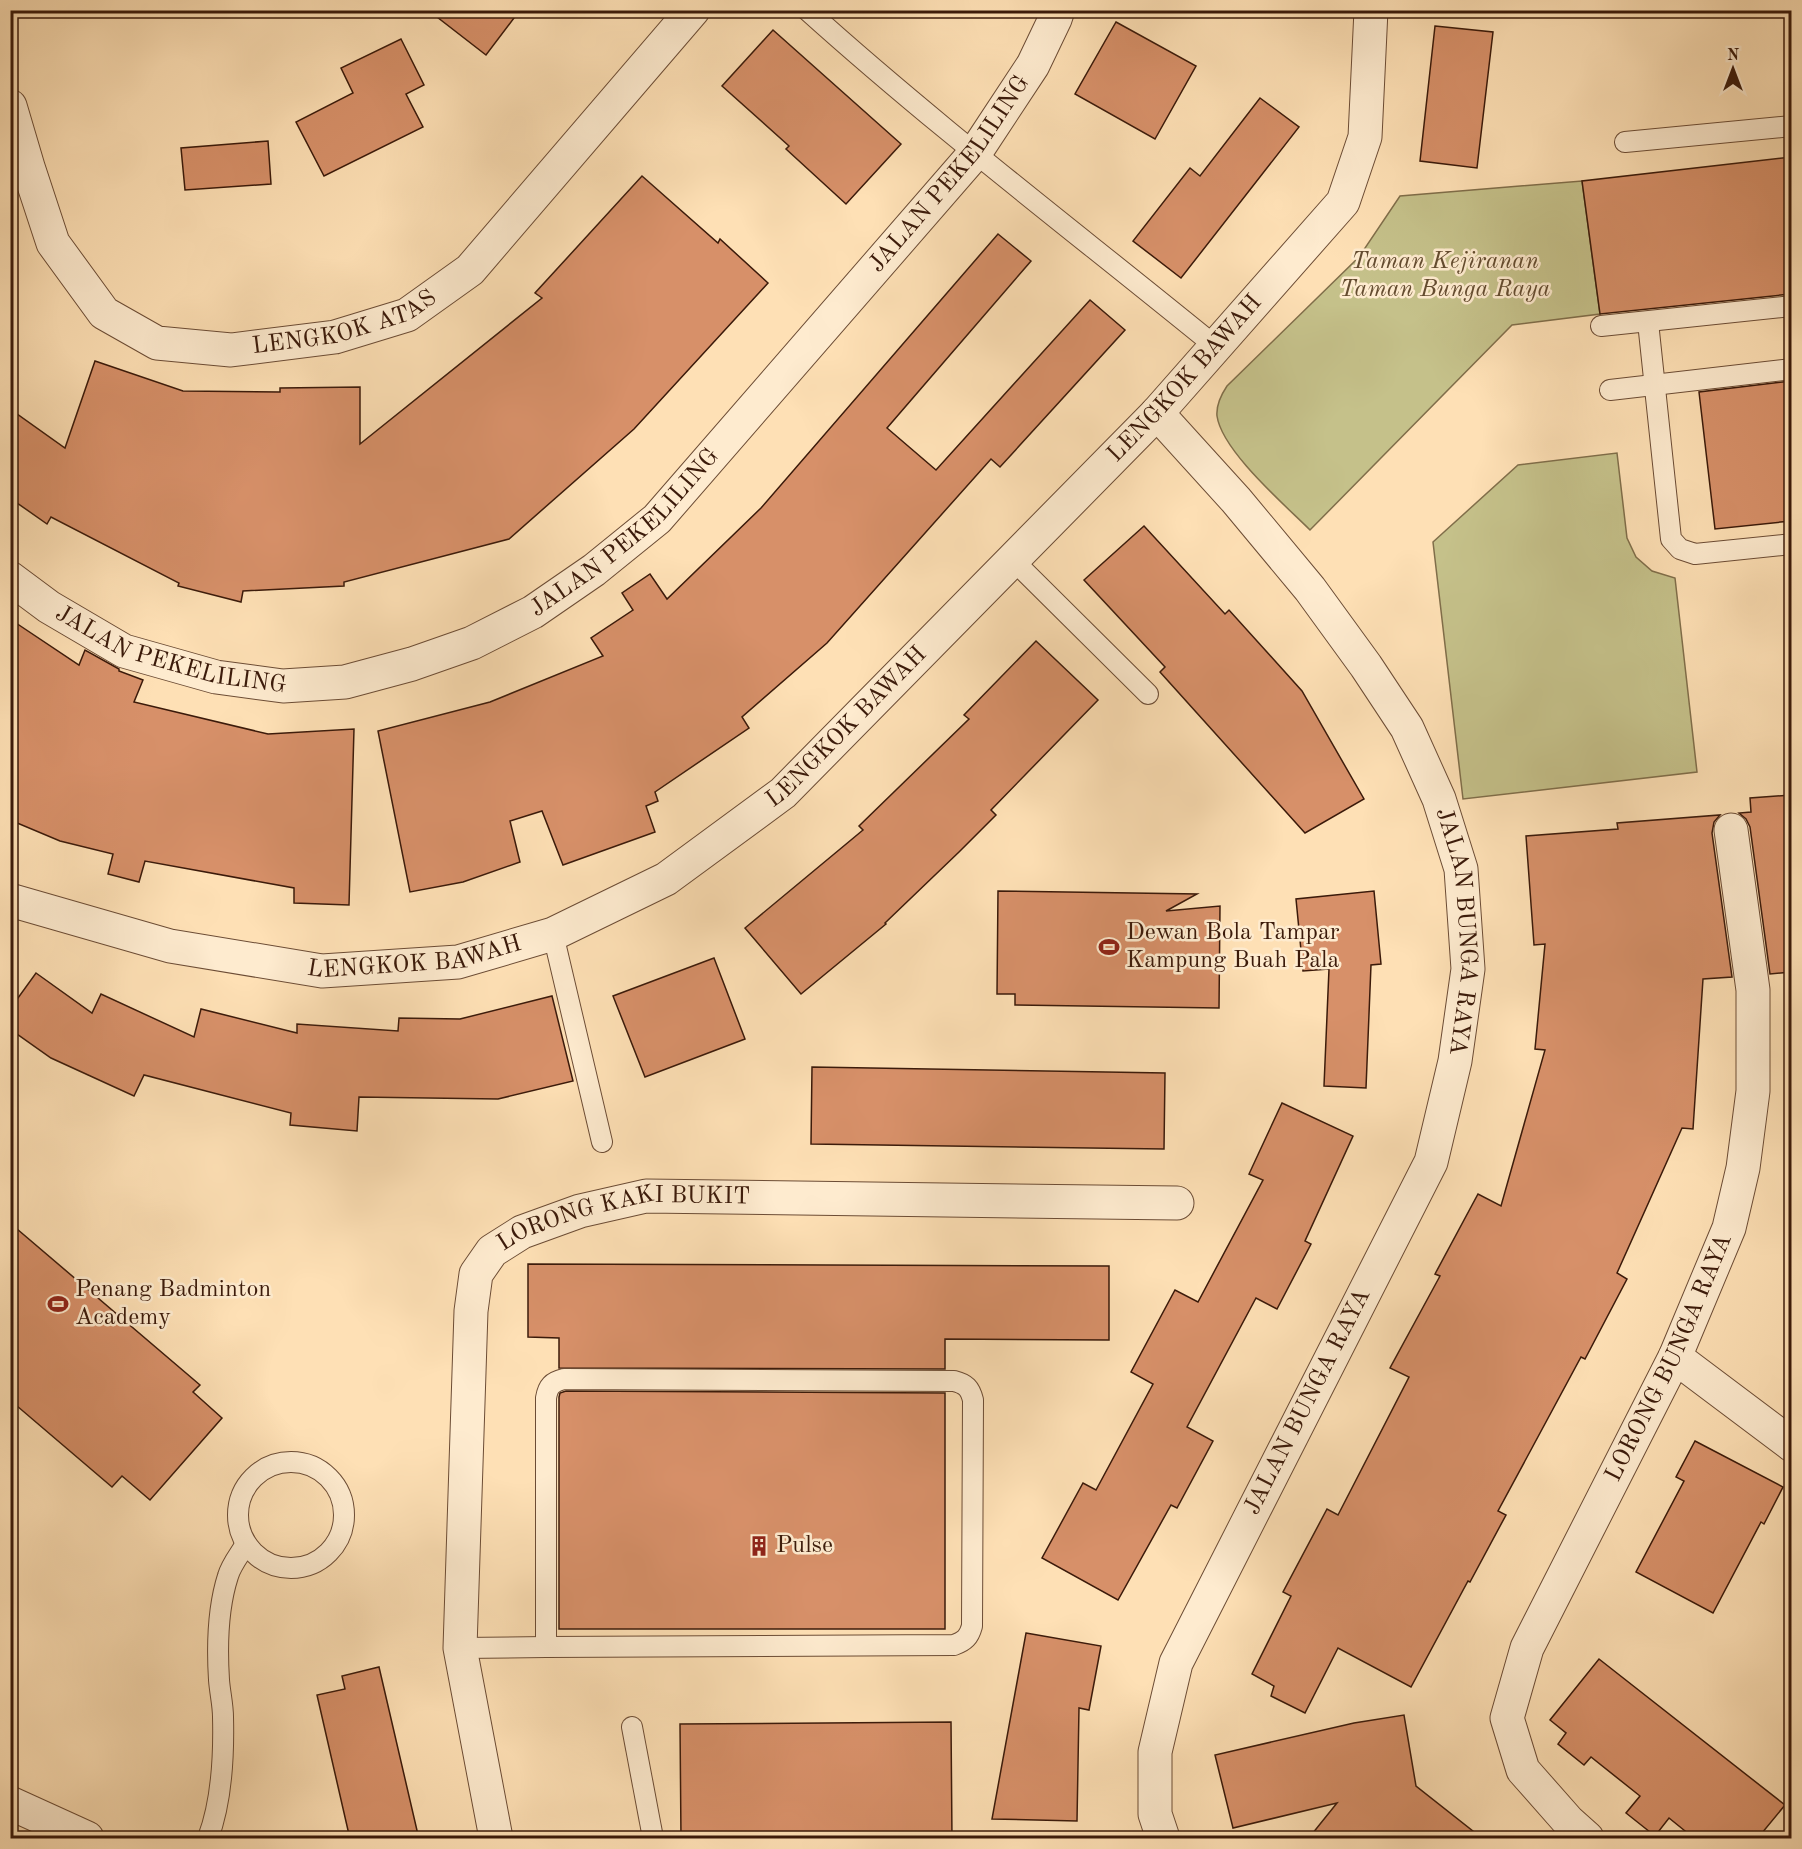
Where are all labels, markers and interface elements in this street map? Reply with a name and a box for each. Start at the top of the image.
north arrow [1703,39,1763,99]
text: N [1727,48,1740,64]
street label: JALAN PEKELILING [865,71,1034,277]
park label: Taman Kejiranan Taman Bunga Raya [1340,250,1551,302]
street label: LENGKOK ATAS [251,286,441,359]
street label: LENGKOK BAWAH [1103,291,1267,467]
street label: JALAN PEKELILING [526,444,724,622]
street label: JALAN PEKELILING [51,601,288,698]
street label: LENGKOK BAWAH [762,642,932,813]
street label: JALAN BUNGA RAYA [1431,805,1480,1057]
place label: Dewan Bola Tampar Kampung Buah Pala [1126,921,1340,973]
street label: LENGKOK BAWAH [305,932,524,983]
sports icon: Dewan Bola Tampar Kampung Buah Pala [1097,935,1121,959]
street label: LORONG KAKI BUKIT [493,1182,750,1256]
street label: LORONG BUNGA RAYA [1602,1231,1737,1486]
place label: Penang Badminton Academy [75,1278,271,1330]
street label: JALAN BUNGA RAYA [1241,1285,1375,1519]
sports icon: Penang Badminton Academy [46,1292,70,1316]
building icon: Pulse [747,1534,771,1558]
place label: Pulse [776,1534,833,1558]

